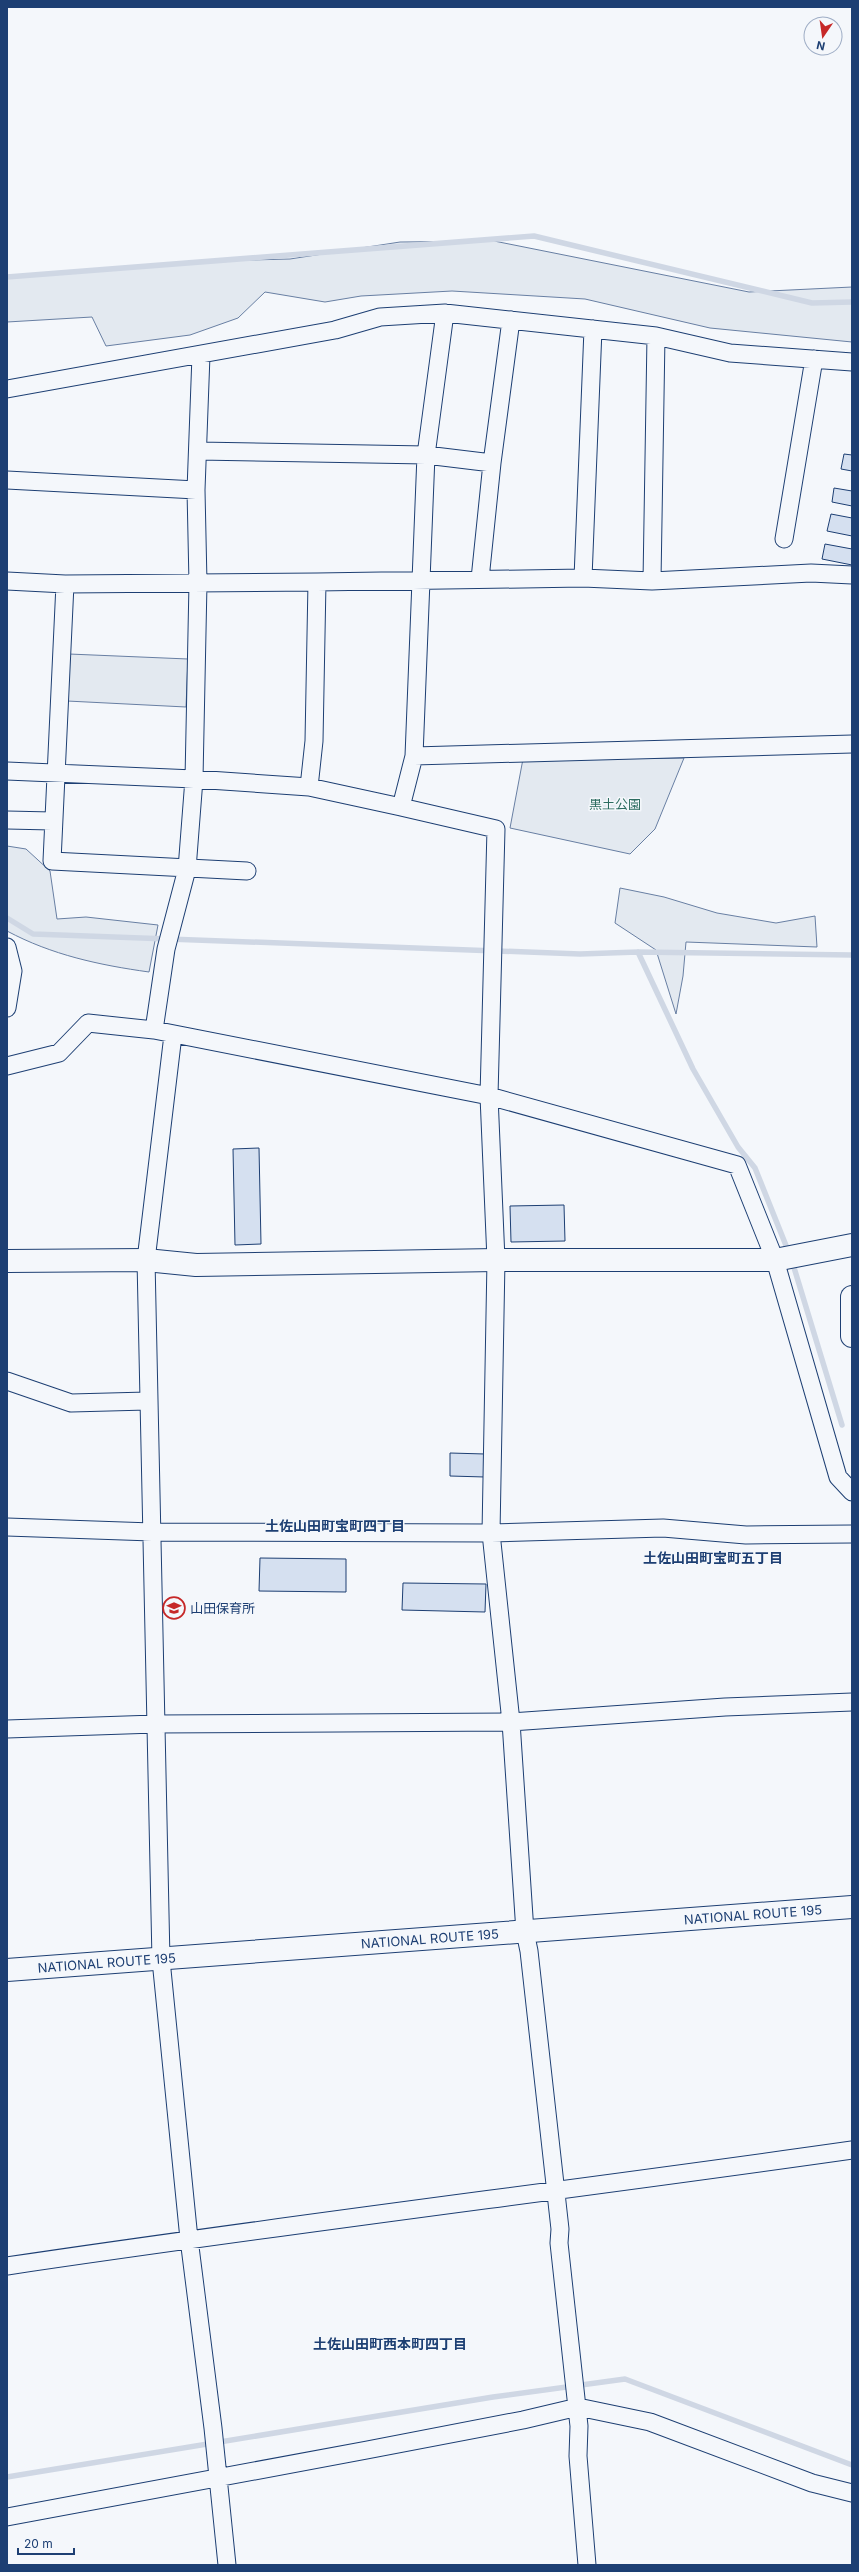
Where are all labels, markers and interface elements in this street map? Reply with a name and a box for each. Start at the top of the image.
north arrow [803,16,843,56]
text: N [815,38,826,54]
park label: 黒土公園 [589,796,641,812]
district label: 土佐山田町宝町四丁目 [265,1517,405,1534]
district label: 土佐山田町宝町五丁目 [643,1549,783,1566]
school or university icon: 山田保育所 [161,1595,187,1621]
place label: 山田保育所 [190,1600,255,1616]
street label: NATIONAL ROUTE 195 [683,1901,823,1928]
street label: NATIONAL ROUTE 195 [360,1925,500,1952]
street label: NATIONAL ROUTE 195 [37,1949,176,1976]
district label: 土佐山田町西本町四丁目 [313,2335,467,2352]
scale bar [18,2530,74,2556]
text: 20 m [24,2536,53,2551]

